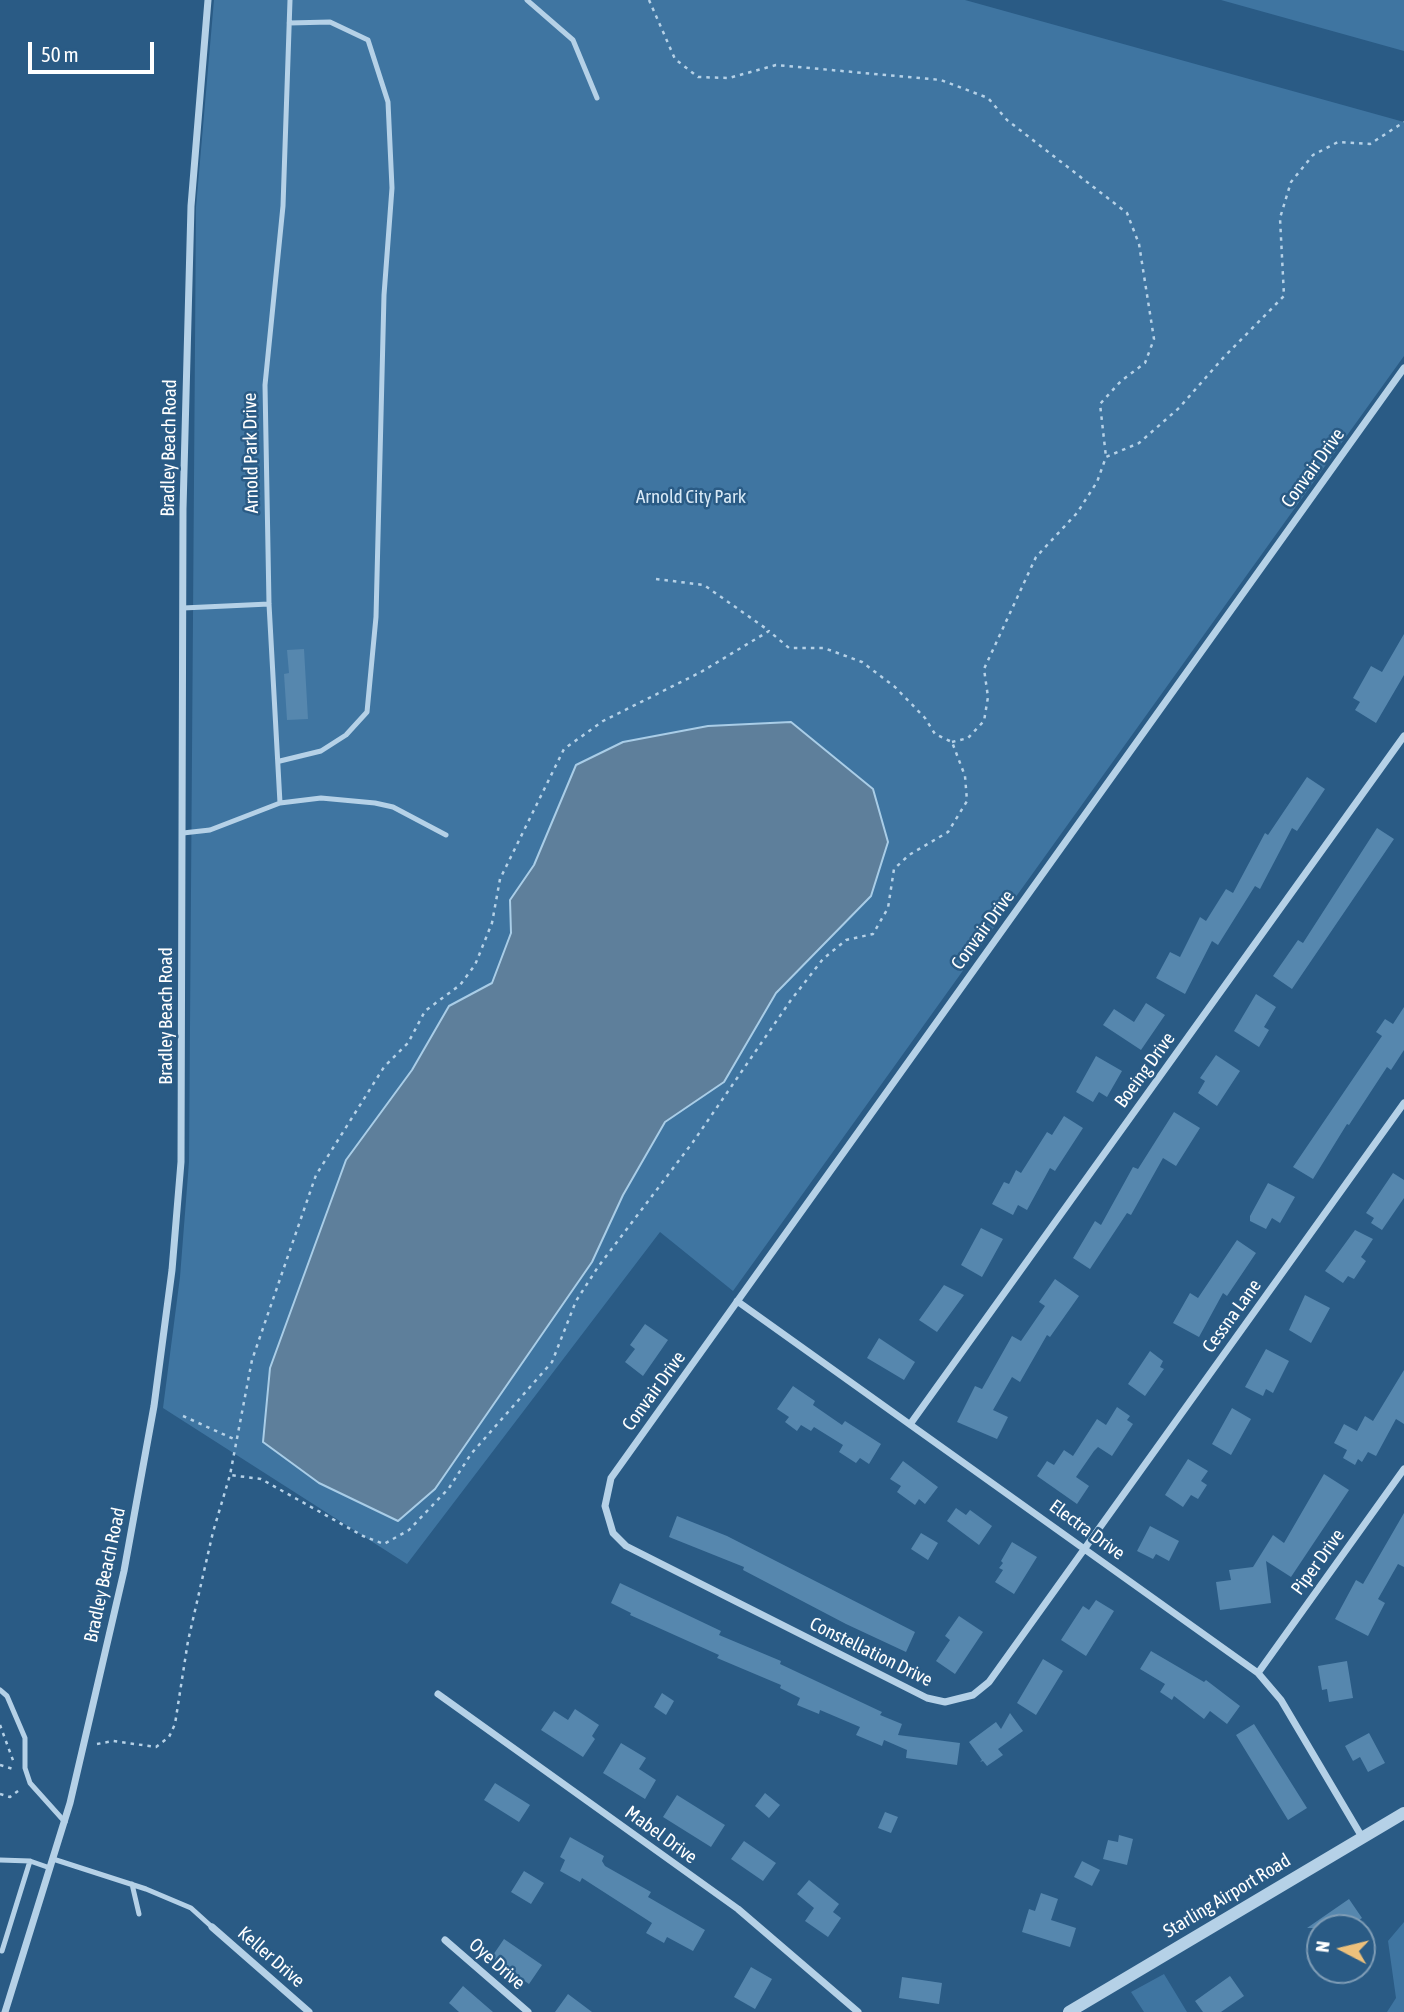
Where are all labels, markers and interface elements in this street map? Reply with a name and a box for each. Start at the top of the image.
scale bar [32,28,158,72]
text: 50 m [41,42,79,66]
street label: Bradley Beach Road [156,379,182,517]
street label: Arnold Park Drive [239,392,263,514]
street label: Convair Drive [1277,424,1349,512]
park label: Arnold City Park [636,486,746,508]
street label: Convair Drive [947,886,1019,974]
street label: Bradley Beach Road [155,947,177,1085]
street label: Boeing Drive [1110,1028,1180,1112]
street label: Cessna Lane [1198,1275,1266,1357]
street label: Convair Drive [618,1347,690,1435]
street label: Electra Drive [1045,1495,1129,1565]
street label: Bradley Beach Road [80,1505,130,1645]
street label: Piper Drive [1286,1525,1350,1599]
street label: Constellation Drive [806,1612,936,1692]
street label: Mabel Drive [620,1801,702,1869]
street label: Starling Airport Road [1159,1849,1295,1943]
north arrow [1306,1914,1376,1984]
street label: Keller Drive [233,1922,309,1992]
street label: Oye Drive [464,1933,530,1995]
text: N [1311,1940,1334,1954]

